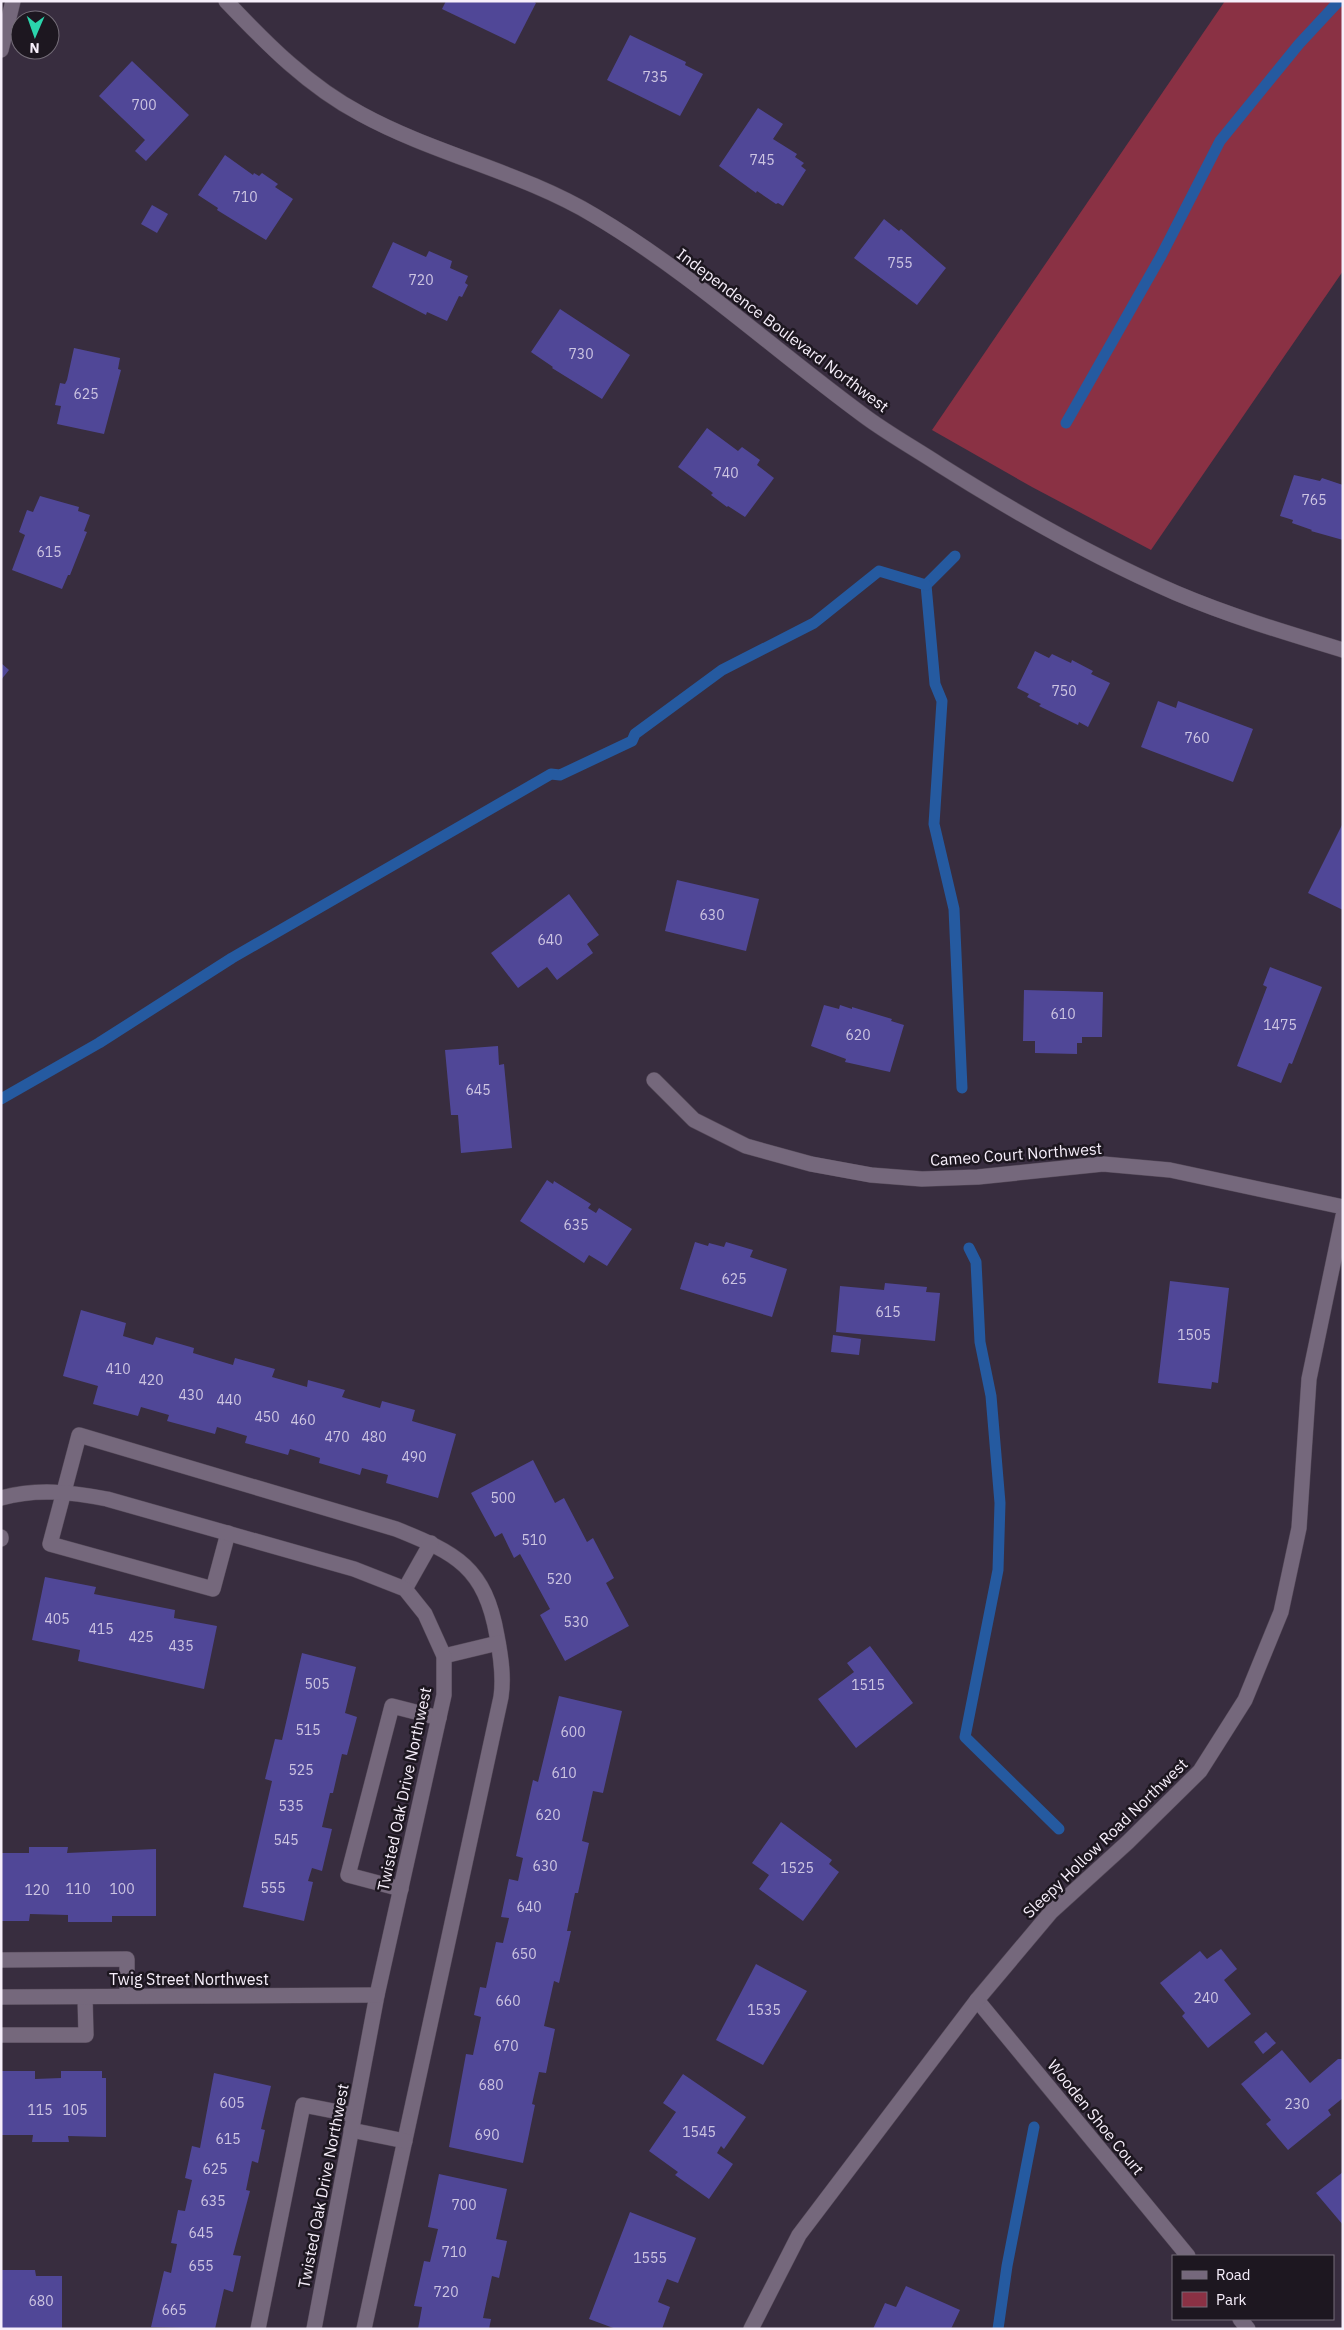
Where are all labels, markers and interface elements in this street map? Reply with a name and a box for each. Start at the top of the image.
north arrow [10,10,60,60]
text: N [29,39,40,57]
house number: 735 [642,68,668,86]
house number: 700 [131,96,157,114]
house number: 745 [749,151,775,169]
house number: 710 [232,188,258,206]
street label: Independence Boulevard Northwest [673,244,893,416]
house number: 755 [887,254,913,272]
house number: 720 [408,271,434,289]
house number: 730 [568,345,594,363]
house number: 625 [73,385,99,403]
house number: 740 [713,464,739,482]
house number: 765 [1301,491,1327,509]
house number: 615 [36,543,62,561]
house number: 750 [1051,682,1077,700]
house number: 760 [1184,729,1210,747]
house number: 630 [699,906,725,924]
house number: 640 [537,931,563,949]
house number: 610 [1050,1005,1076,1023]
house number: 1475 [1263,1016,1297,1034]
house number: 620 [845,1026,871,1044]
house number: 645 [465,1081,491,1099]
street label: Cameo Court Northwest [929,1138,1103,1170]
house number: 635 [563,1216,589,1234]
house number: 625 [721,1270,747,1288]
house number: 615 [875,1303,901,1321]
house number: 1505 [1177,1326,1211,1344]
house number: 410 [105,1360,131,1378]
house number: 420 [138,1371,164,1389]
house number: 430 [178,1386,204,1404]
house number: 440 [216,1391,242,1409]
house number: 450 [254,1408,280,1426]
house number: 460 [290,1411,316,1429]
house number: 470 [324,1428,350,1446]
house number: 480 [361,1428,387,1446]
house number: 490 [401,1448,427,1466]
house number: 500 [490,1489,516,1507]
house number: 510 [521,1531,547,1549]
house number: 520 [546,1570,572,1588]
house number: 405 [44,1610,70,1628]
house number: 530 [563,1613,589,1631]
house number: 415 [88,1620,114,1638]
house number: 425 [128,1628,154,1646]
house number: 435 [168,1637,194,1655]
house number: 505 [304,1675,330,1693]
house number: 1515 [851,1676,885,1694]
street label: Twisted Oak Drive Northwest [373,1685,435,1893]
house number: 515 [295,1721,321,1739]
house number: 600 [560,1723,586,1741]
street label: Sleepy Hollow Road Northwest [1018,1754,1192,1922]
house number: 525 [288,1761,314,1779]
house number: 610 [551,1764,577,1782]
house number: 535 [278,1797,304,1815]
house number: 620 [535,1806,561,1824]
house number: 545 [273,1831,299,1849]
house number: 630 [532,1857,558,1875]
house number: 1525 [780,1859,814,1877]
house number: 555 [260,1879,286,1897]
house number: 110 [65,1880,91,1898]
house number: 100 [109,1880,135,1898]
house number: 120 [24,1881,50,1899]
house number: 640 [516,1898,542,1916]
house number: 650 [511,1945,537,1963]
street label: Twig Street Northwest [109,1969,269,1989]
house number: 240 [1193,1989,1219,2007]
house number: 660 [495,1992,521,2010]
house number: 1535 [747,2001,781,2019]
house number: 670 [493,2037,519,2055]
street label: Wooden Shoe Court [1043,2055,1149,2179]
house number: 680 [478,2076,504,2094]
street label: Twisted Oak Drive Northwest [293,2082,353,2290]
house number: 605 [219,2094,245,2112]
house number: 230 [1284,2095,1310,2113]
house number: 115 [27,2101,53,2119]
house number: 105 [62,2101,88,2119]
house number: 1545 [682,2123,716,2141]
house number: 690 [474,2126,500,2144]
house number: 615 [215,2130,241,2148]
house number: 625 [202,2160,228,2178]
house number: 635 [200,2192,226,2210]
house number: 700 [451,2196,477,2214]
house number: 645 [188,2224,214,2242]
house number: 710 [441,2243,467,2261]
house number: 1555 [633,2249,667,2267]
legend [1172,2255,1334,2320]
house number: 655 [188,2257,214,2275]
text: Road [1216,2265,1251,2284]
house number: 720 [433,2283,459,2301]
text: Park [1216,2290,1246,2309]
house number: 680 [28,2292,54,2310]
house number: 665 [161,2301,187,2319]

